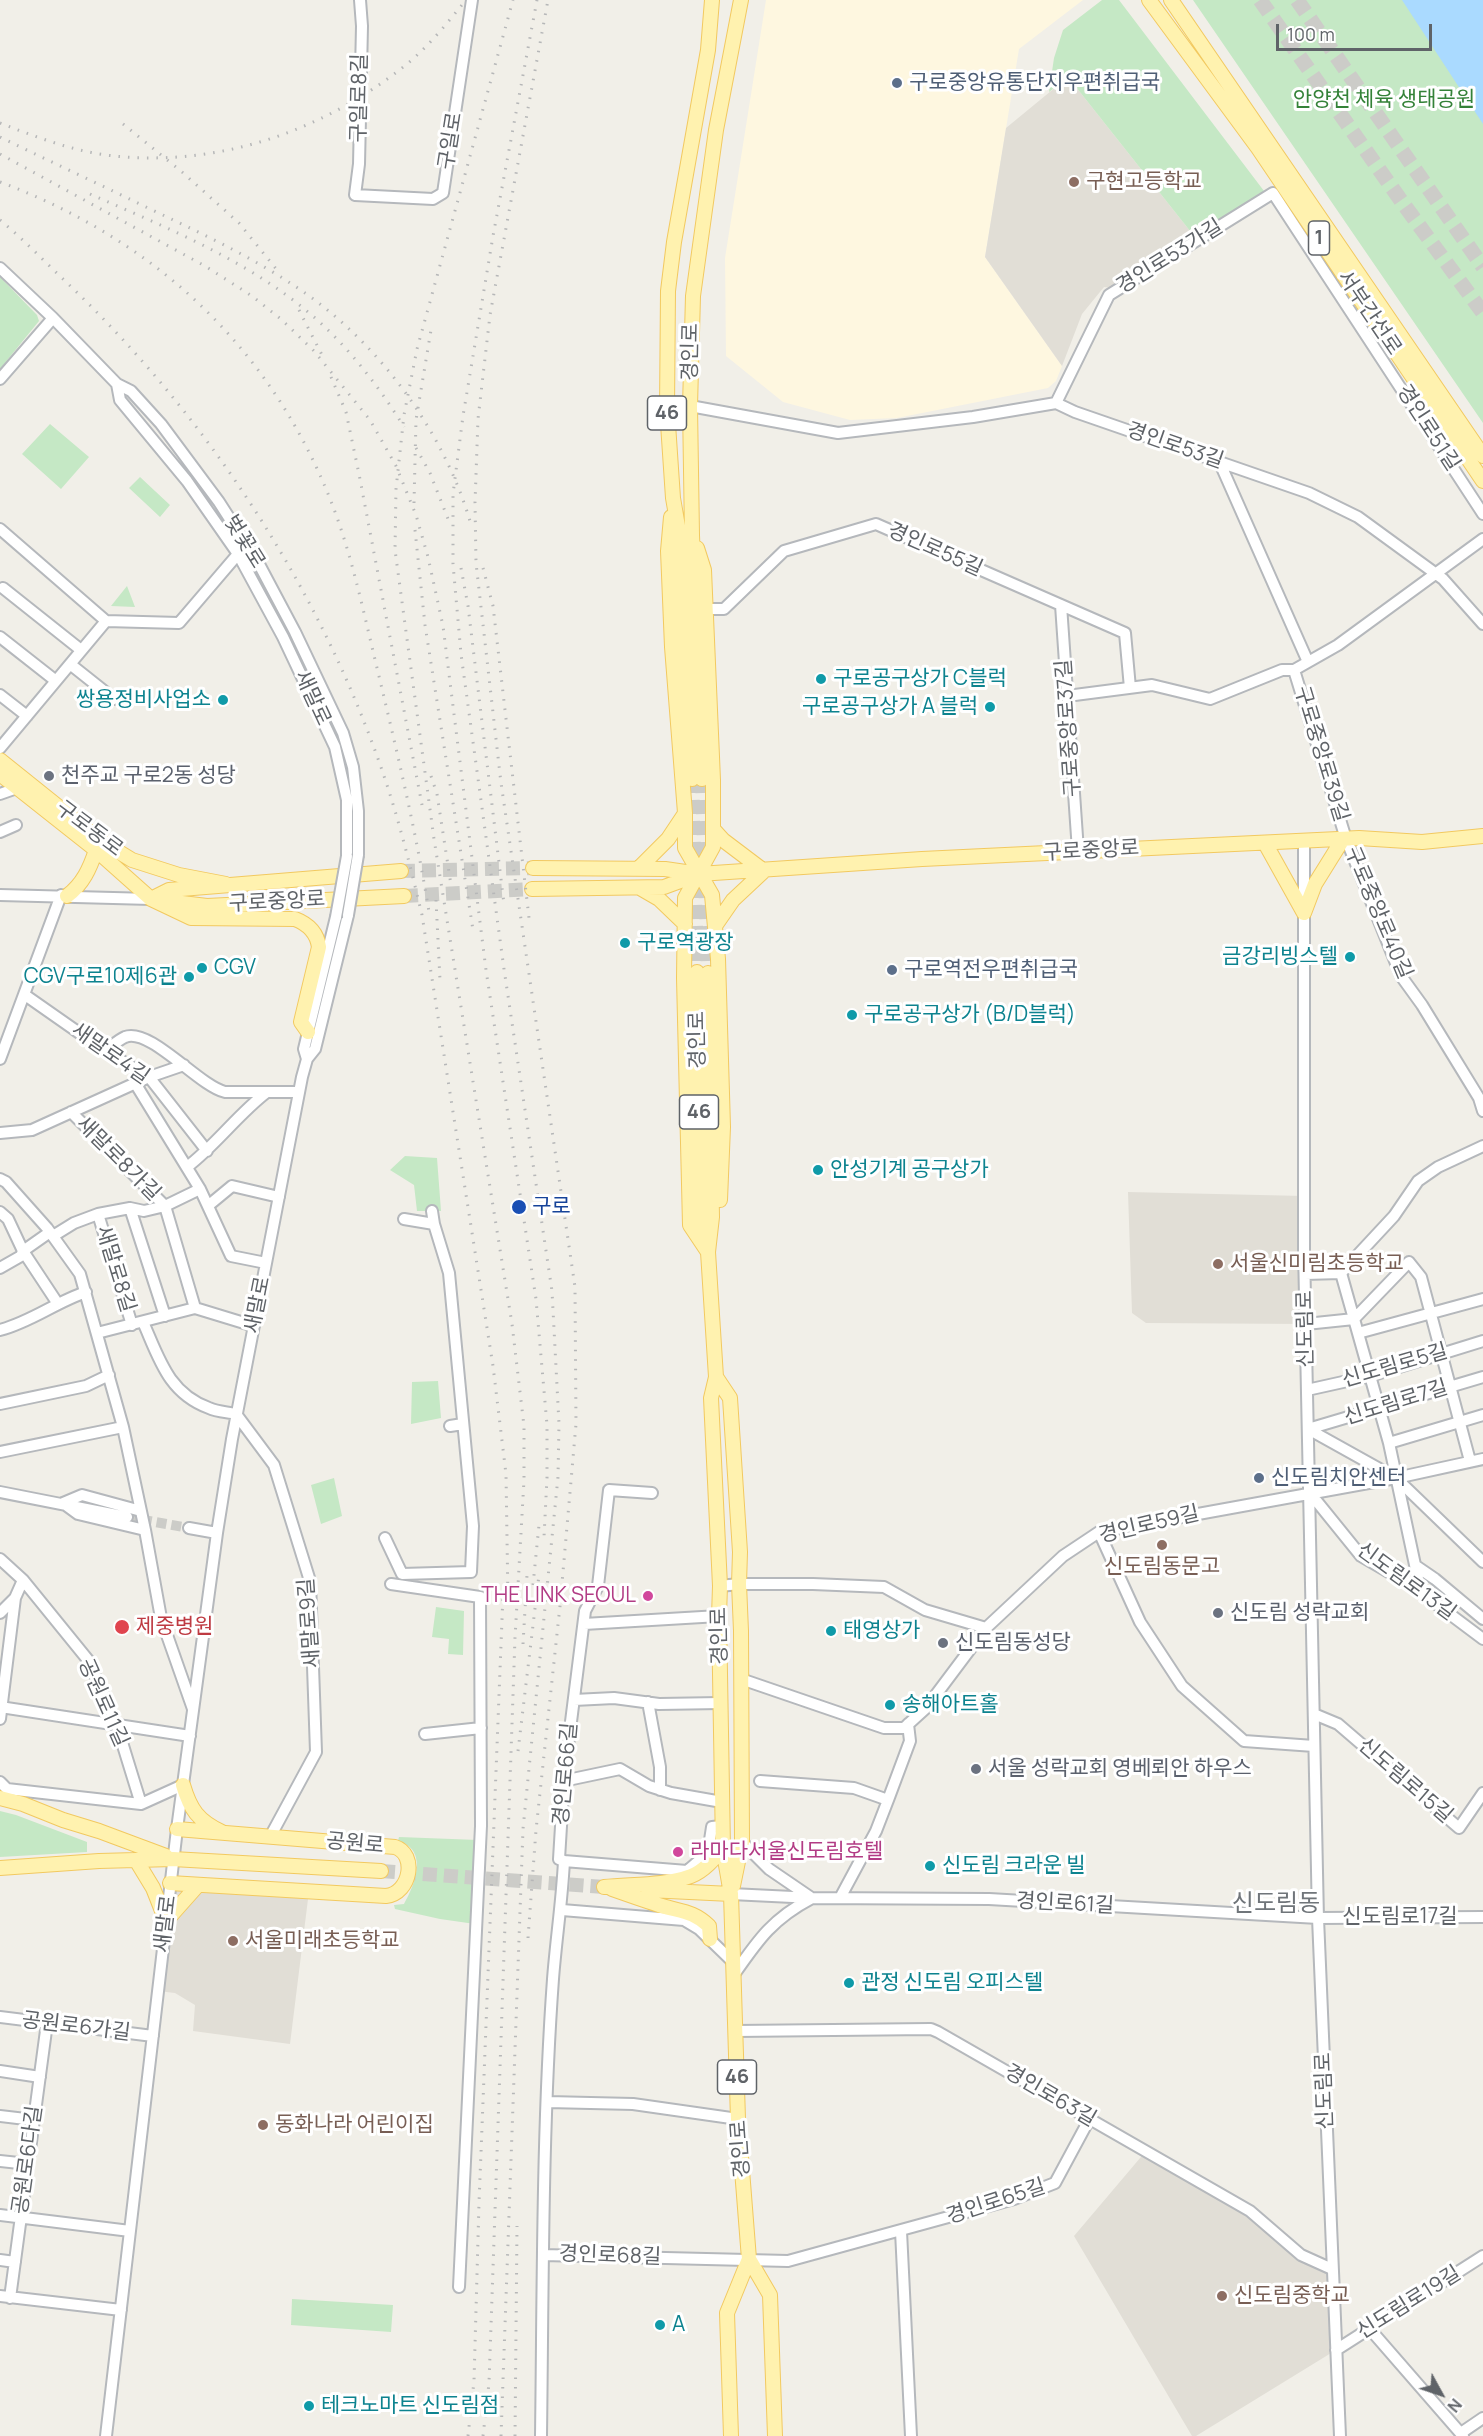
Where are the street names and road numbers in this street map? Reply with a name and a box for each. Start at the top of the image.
street label: 구일로8길 [347,53,373,143]
street label: 구일로 [434,110,468,172]
street label: 경인로53가길 [1112,214,1228,300]
road number: 1 [1308,221,1330,255]
street label: 서부간선로 [1332,266,1406,360]
street label: 경인로 [678,323,704,381]
street label: 경인로51길 [1391,380,1465,476]
road number: 46 [648,396,686,430]
street label: 경인로53길 [1123,418,1227,474]
street label: 벚꽃로 [218,511,270,573]
street label: 경인로55길 [883,518,987,582]
street label: 구로중앙로37길 [1052,658,1086,798]
street label: 새말로 [288,666,336,730]
street label: 구로중앙로39길 [1288,683,1354,825]
street label: 구로동로 [51,796,127,862]
street label: 구로중앙로 [1042,836,1140,866]
street label: 구로중앙로40길 [1339,843,1417,983]
street label: 구로중앙로 [228,887,326,917]
street label: 경인로 [685,1011,711,1069]
street label: 새말로4길 [66,1018,154,1090]
road number: 46 [680,1095,718,1129]
street label: 새말로8가길 [71,1112,165,1206]
street label: 새말로8길 [90,1223,140,1315]
street label: 새말로 [240,1274,276,1336]
street label: 신도림로 [1293,1290,1319,1368]
street label: 신도림로5길 [1339,1339,1451,1393]
street label: 신도림로7길 [1341,1375,1451,1431]
street label: 경인로59길 [1096,1501,1202,1549]
street label: 신도림로13길 [1352,1538,1460,1626]
street label: 새말로9길 [294,1577,326,1669]
street label: 경인로 [707,1607,733,1665]
street label: 공원로11길 [72,1655,134,1751]
street label: 경인로66길 [549,1721,583,1827]
street label: 신도림로15길 [1353,1733,1457,1829]
street label: 공원로 [325,1829,385,1859]
street label: 경인로61길 [1015,1889,1115,1919]
street label: 새말로 [150,1894,182,1954]
street label: 신도림로17길 [1342,1904,1458,1930]
street label: 공원로6가길 [20,2008,132,2046]
street label: 신도림로 [1311,2052,1339,2130]
road number: 46 [718,2060,756,2094]
street label: 경인로63길 [1000,2060,1100,2132]
street label: 공원로6다길 [8,2104,48,2216]
street label: 경인로 [726,2119,756,2179]
street label: 경인로65길 [943,2174,1049,2230]
street label: 경인로68길 [558,2242,662,2270]
street label: 신도림로19길 [1352,2261,1466,2345]

